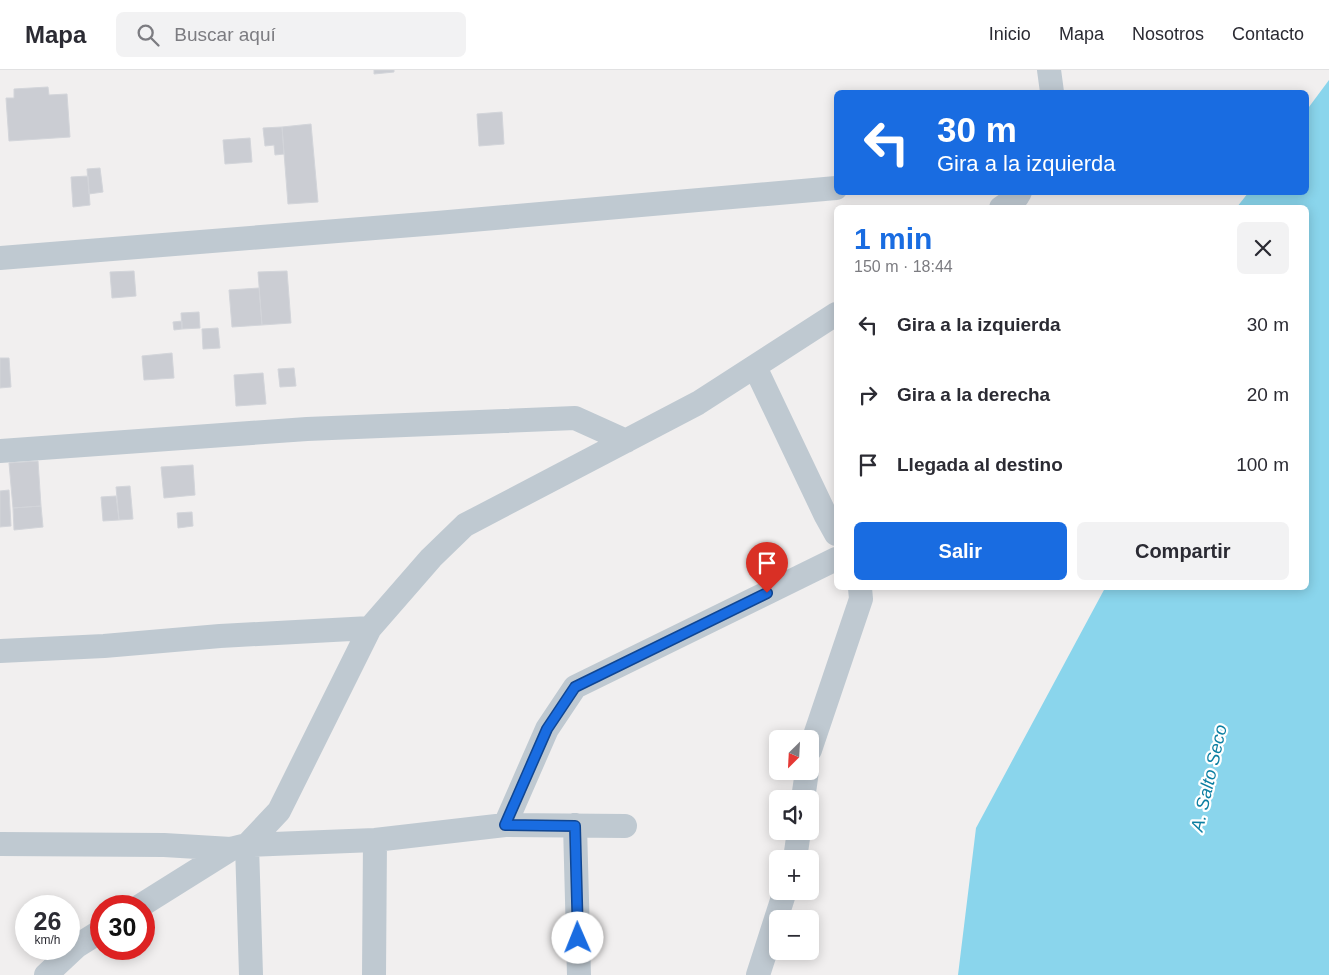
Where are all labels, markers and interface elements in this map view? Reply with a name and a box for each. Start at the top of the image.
search box [116,12,466,57]
text: Mapa [25,21,86,48]
icon: search [134,21,162,49]
text: Buscar aquí [174,24,276,45]
text: Inicio [989,24,1031,44]
text: Mapa [1059,24,1104,44]
text: Nosotros [1132,24,1204,44]
text: Contacto [1232,24,1304,44]
icon: left [854,110,919,175]
text: 30 m [937,110,1017,149]
text: Gira a la izquierda [937,151,1116,176]
text: 1 min [854,222,932,255]
button: close [1237,222,1289,274]
text: 150 m · 18:44 [854,258,953,275]
icon: left [854,311,882,339]
text: Gira a la izquierda [897,314,1061,335]
text: 30 m [1247,314,1289,335]
icon: right [854,381,882,409]
text: Gira a la derecha [897,384,1050,405]
text: 20 m [1247,384,1289,405]
icon: arrive [854,451,882,479]
text: Llegada al destino [897,454,1063,475]
text: 100 m [1236,454,1289,475]
button: Salir [854,522,1067,580]
button: Compartir [1077,522,1289,580]
pin [746,542,788,593]
icon: arrive [753,549,781,577]
water label: A. Salto Seco [1187,723,1231,834]
north arrow [769,730,819,780]
map controls [769,730,819,960]
button: sound [769,790,819,840]
button: + [769,850,819,900]
speed limit sign: 30 [90,895,155,960]
text: 26 [34,907,61,935]
button: − [769,910,819,960]
position arrow [551,911,603,963]
text: km/h [34,933,61,947]

